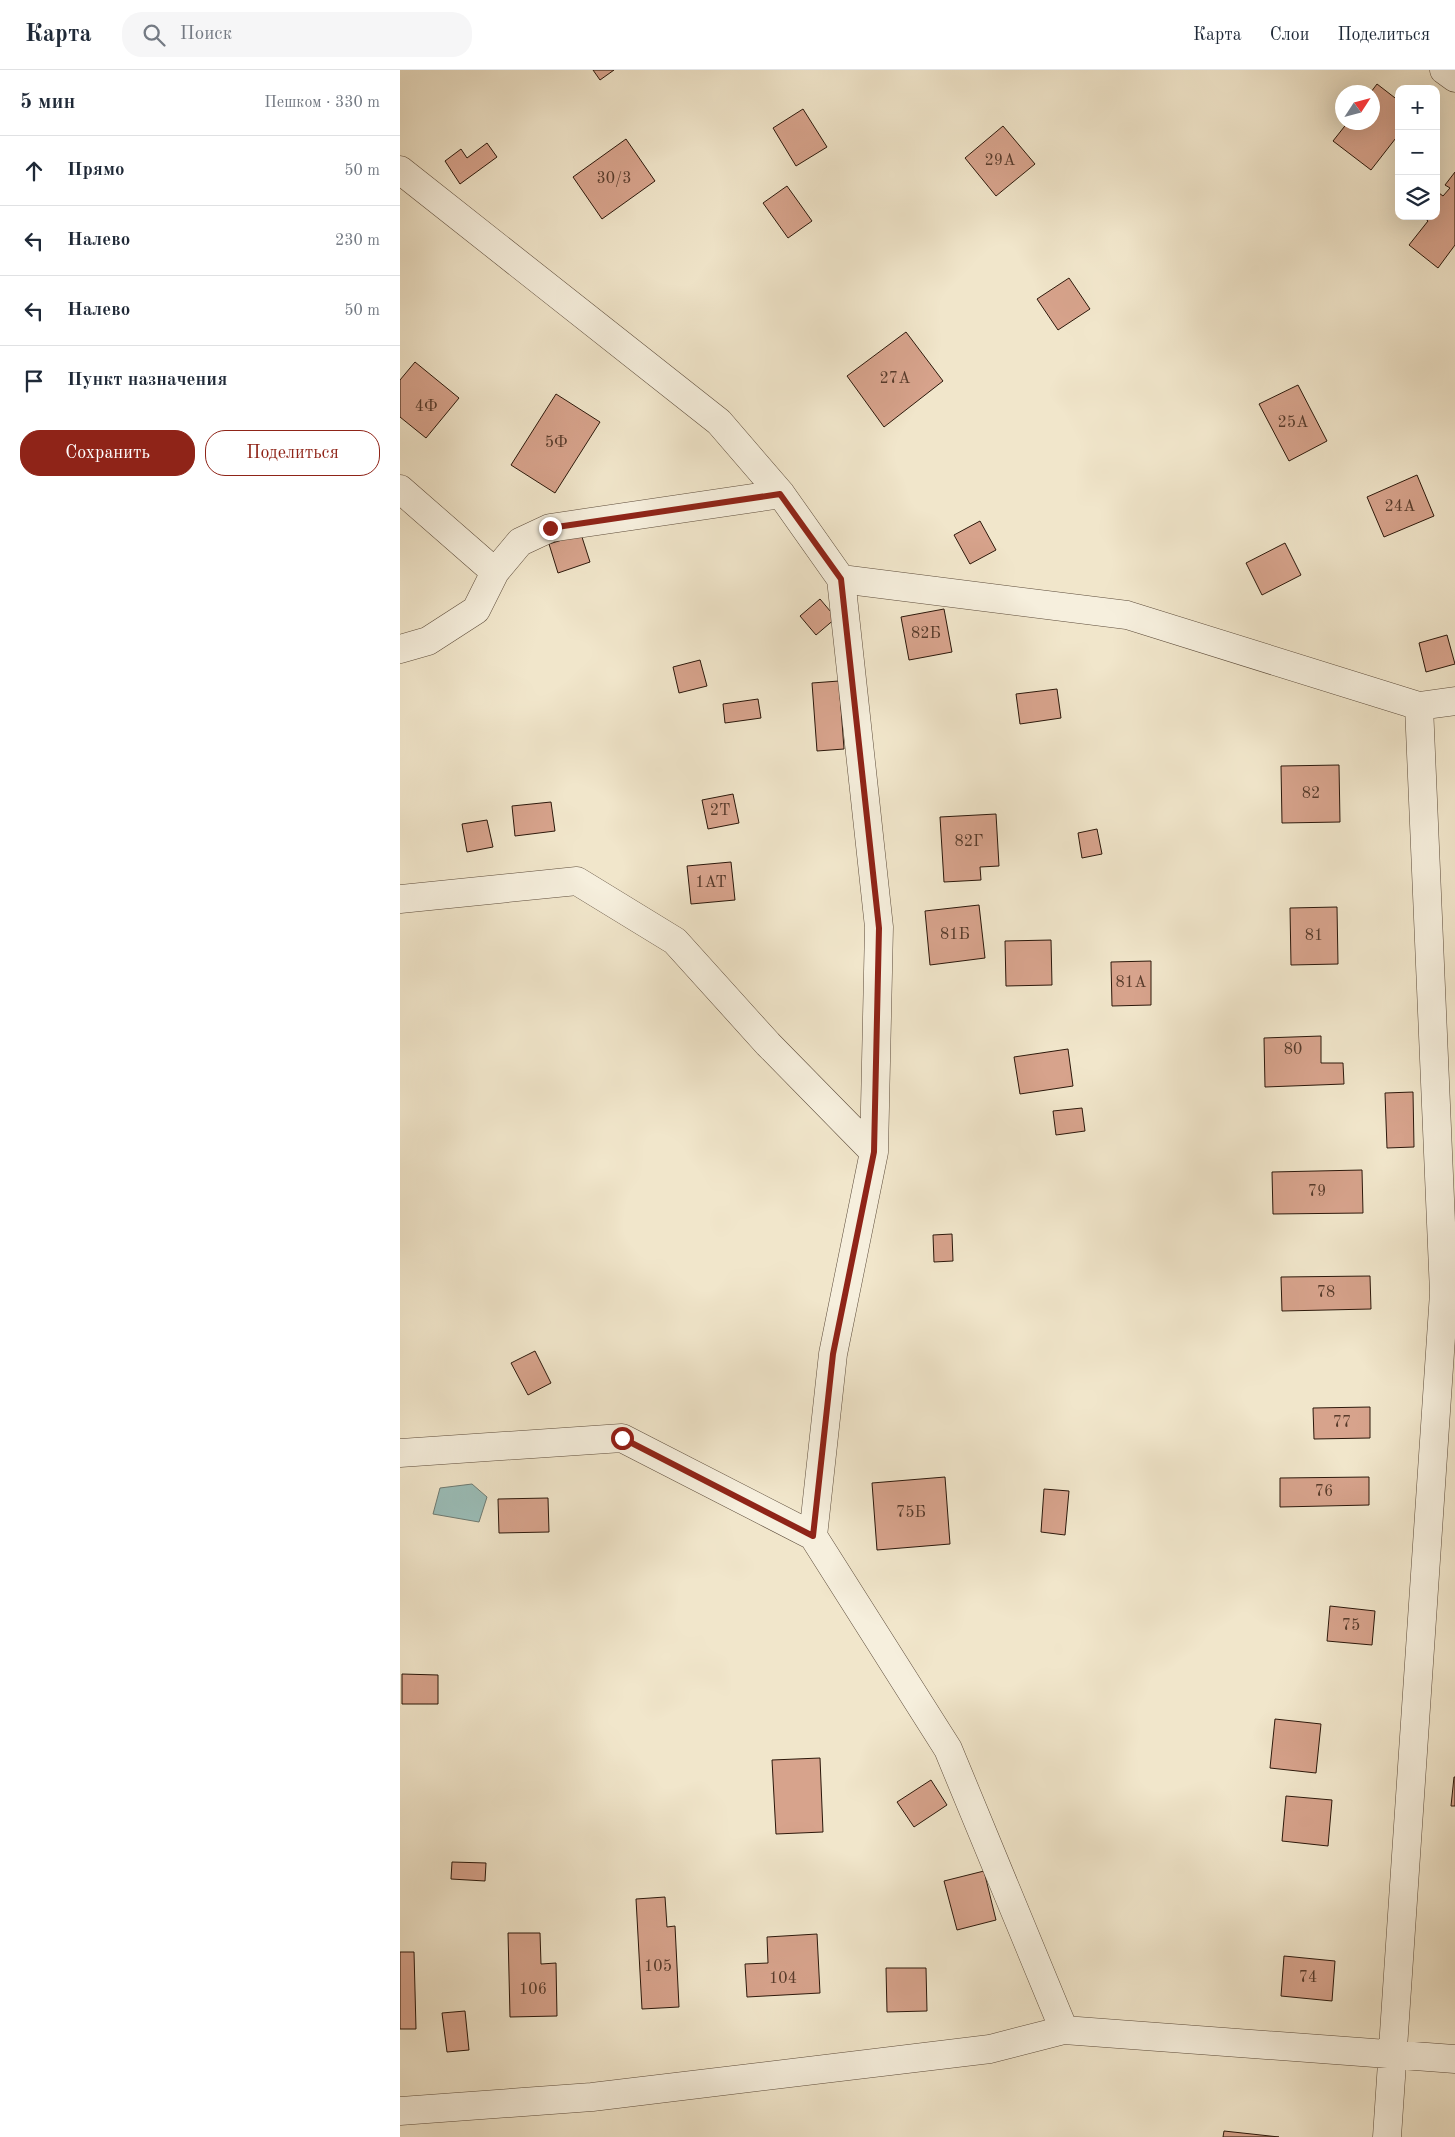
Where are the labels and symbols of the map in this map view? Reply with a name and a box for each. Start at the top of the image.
north arrow [1335,85,1380,130]
house number: 29А [985,153,1015,169]
house number: 30/3 [596,171,632,187]
house number: 27А [880,371,910,387]
house number: 4Ф [415,399,437,415]
house number: 25А [1278,415,1308,431]
house number: 5Ф [545,435,567,451]
house number: 24А [1385,499,1415,515]
route end [539,517,562,540]
house number: 82Б [911,626,941,642]
house number: 82 [1302,786,1320,802]
house number: 2Т [710,803,730,819]
house number: 82Г [955,834,983,850]
house number: 1АТ [695,875,727,891]
house number: 81Б [940,927,970,943]
house number: 81 [1305,928,1323,944]
house number: 81А [1116,975,1146,991]
house number: 80 [1284,1042,1302,1058]
house number: 79 [1308,1184,1326,1200]
house number: 78 [1317,1285,1335,1301]
house number: 77 [1333,1415,1351,1431]
route start [611,1427,634,1450]
house number: 76 [1315,1484,1333,1500]
house number: 75Б [896,1505,926,1521]
house number: 75 [1342,1618,1360,1634]
house number: 105 [644,1959,672,1975]
house number: 74 [1299,1970,1317,1986]
house number: 104 [769,1971,797,1987]
house number: 106 [519,1982,547,1998]

